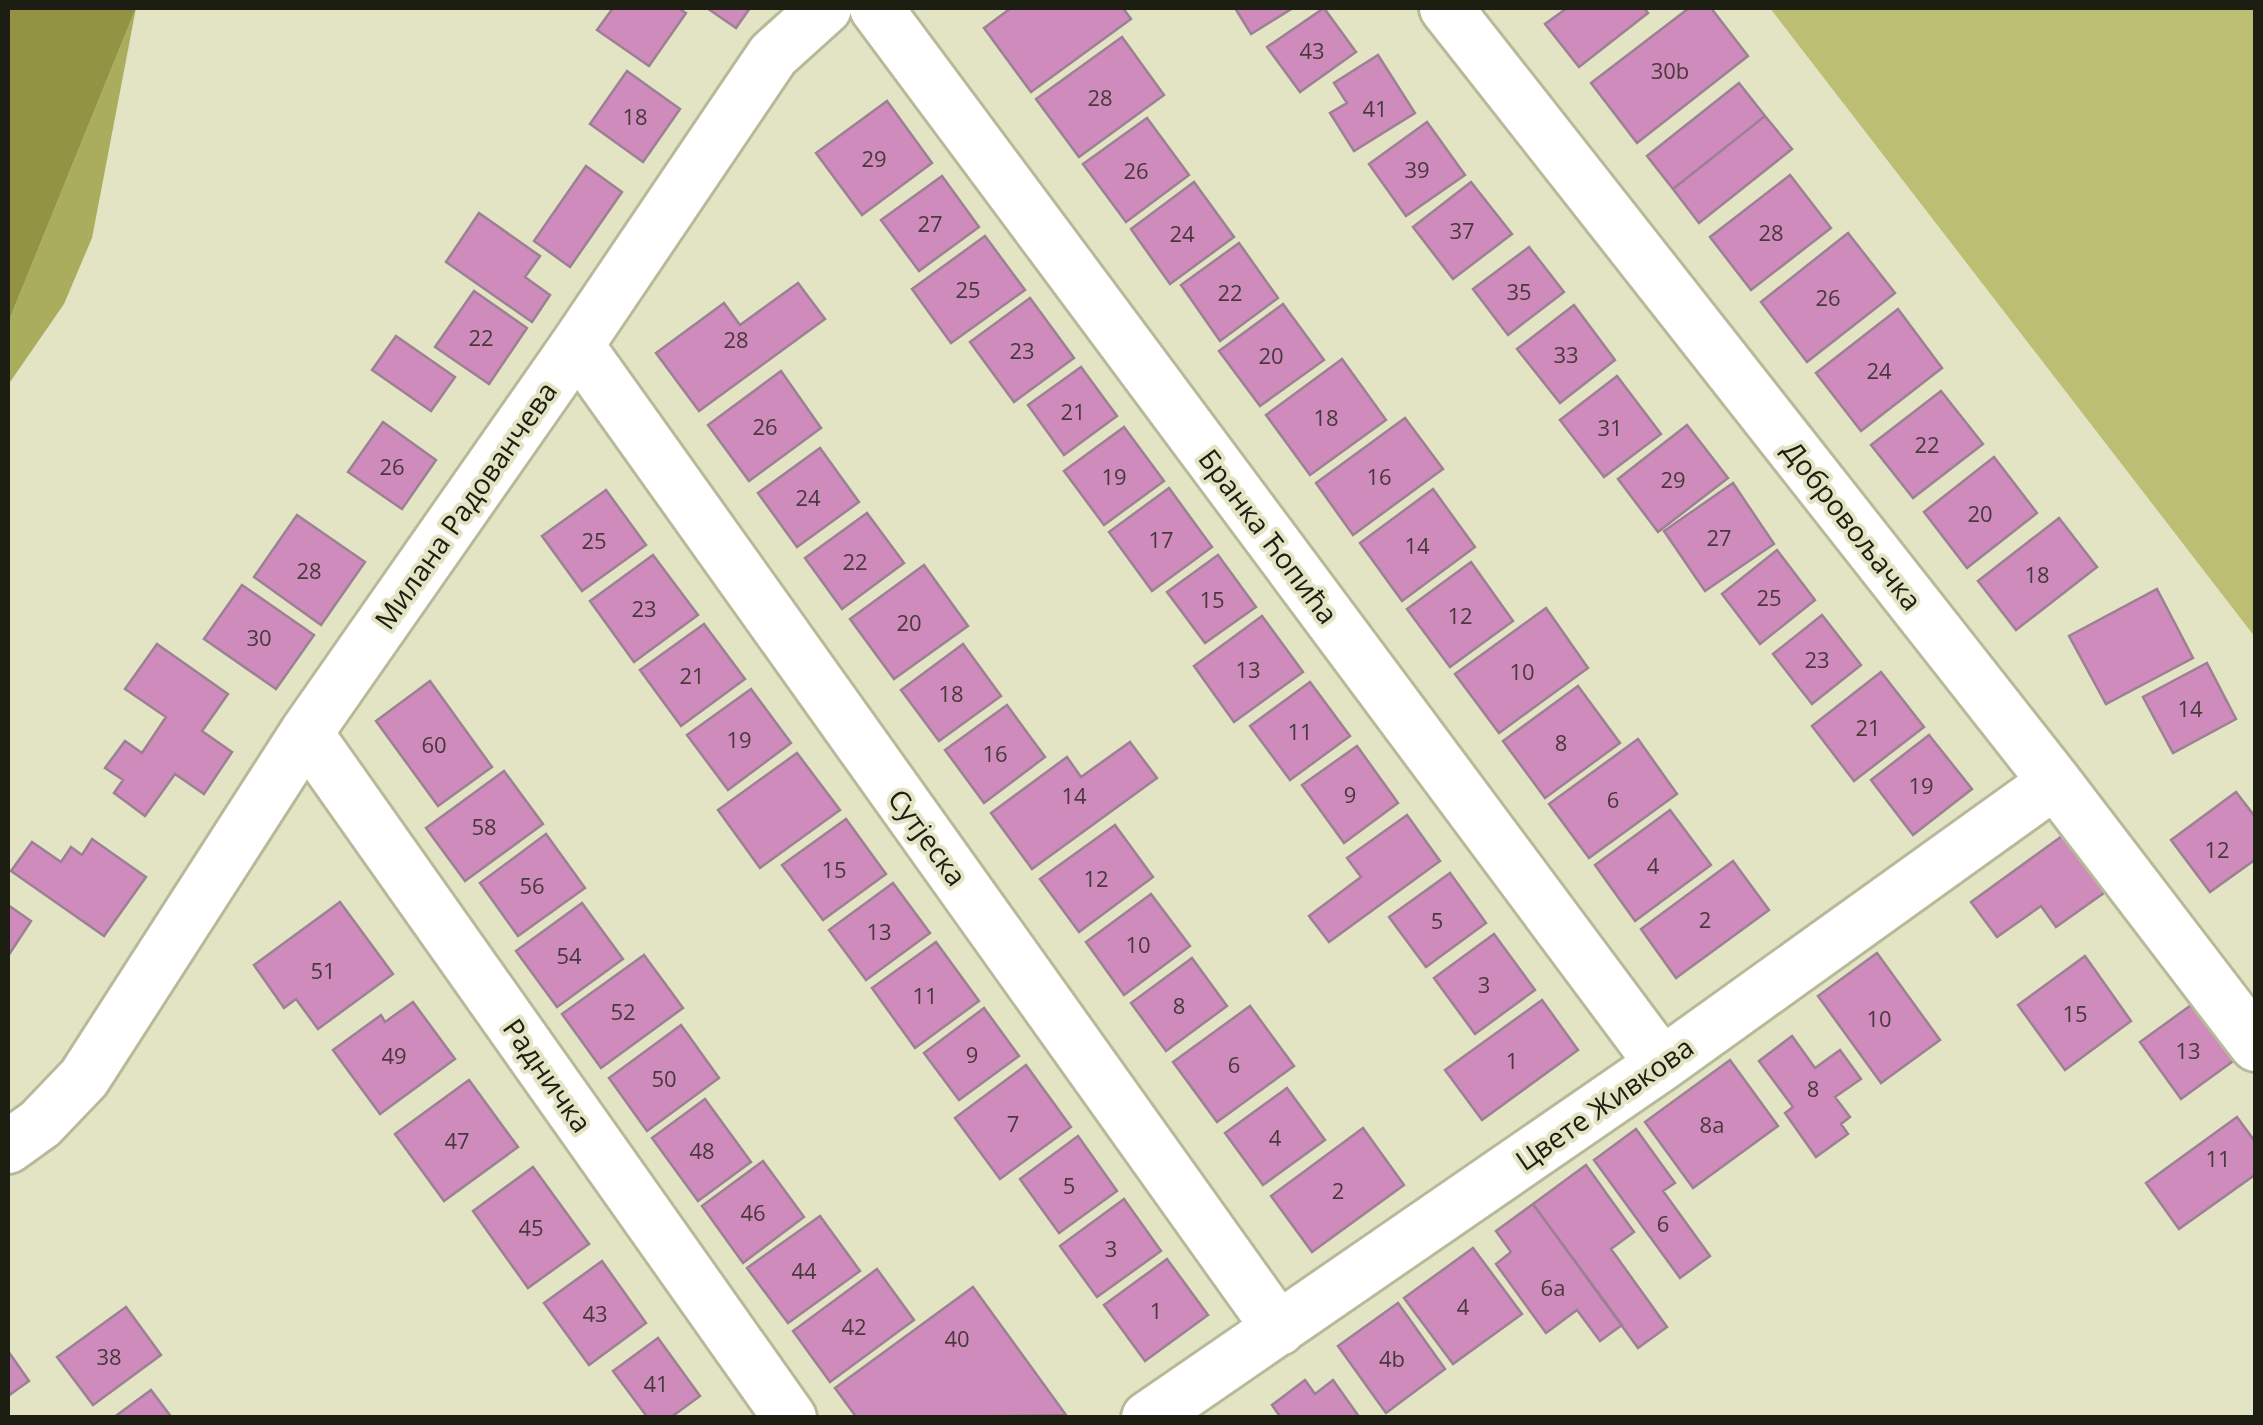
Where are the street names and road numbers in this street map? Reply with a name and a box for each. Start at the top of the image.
street label: Милана Радованчева [365,374,565,636]
street label: Добровољачка [1775,432,1931,618]
street label: Бранка Ћопића [1191,441,1347,631]
street label: Сутјеска [880,781,976,893]
street label: Радничка [495,1010,601,1140]
street label: Цвете Живкова [1507,1027,1701,1179]

